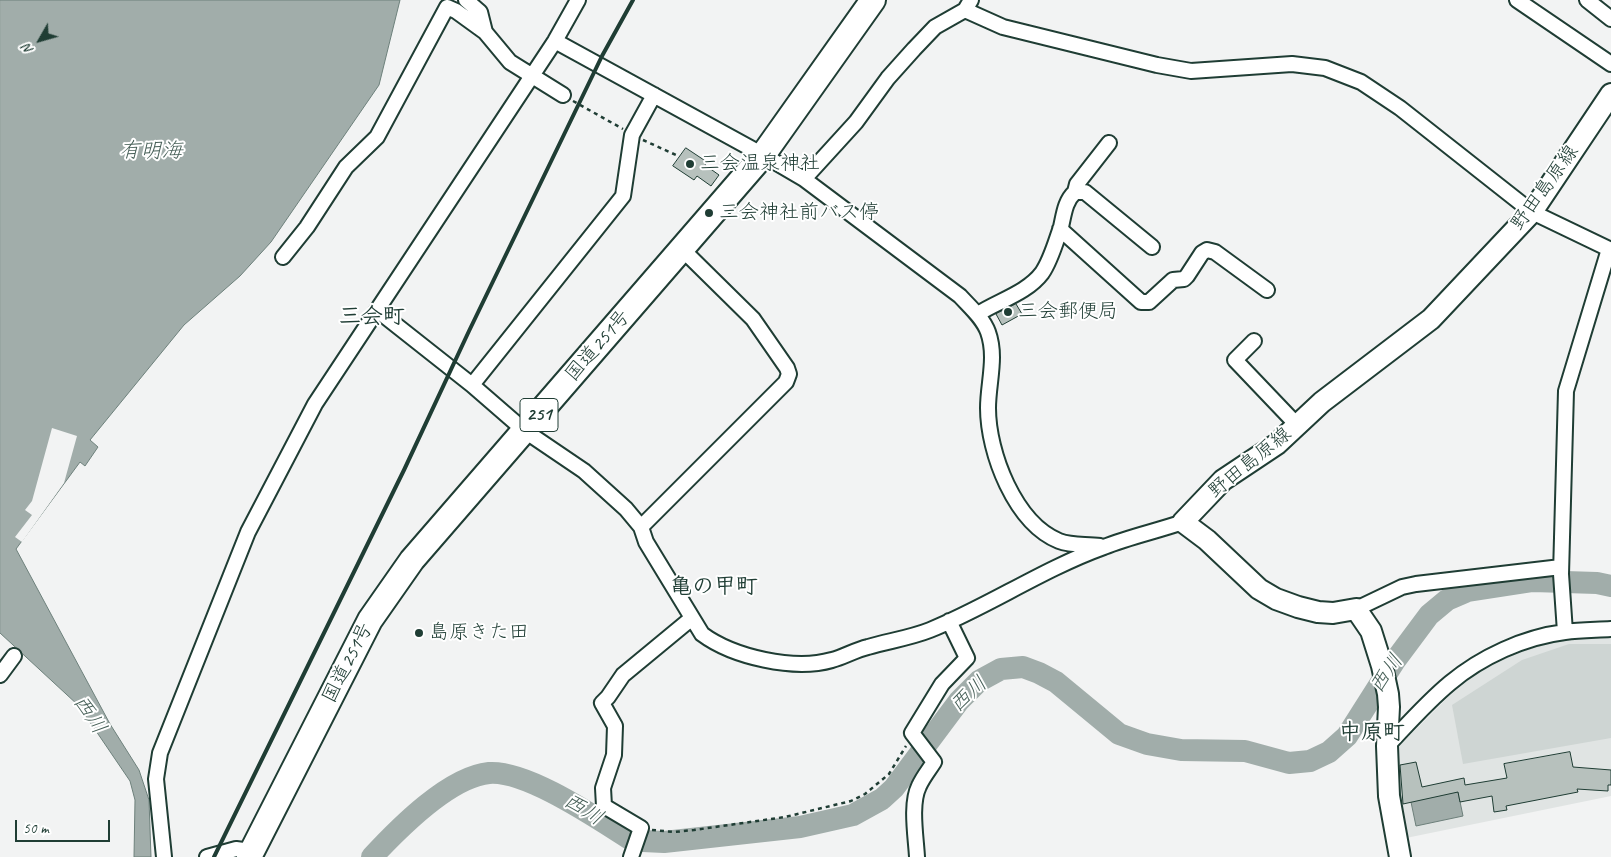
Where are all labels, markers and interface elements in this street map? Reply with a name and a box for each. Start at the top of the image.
north arrow [15,15,65,65]
text: N [18,41,37,58]
water label: 有明海 [120,138,182,164]
street label: 野田島原線 [1506,140,1584,236]
place label: 三会温泉神社 [700,152,820,176]
marker: 三会温泉神社 [684,158,696,170]
place label: 三会神社前バス停 [719,201,879,225]
marker: 三会神社前バス停 [703,207,715,219]
place label: 三会郵便局 [1018,300,1118,324]
district label: 三会町 [339,304,405,330]
street label: 国道251号 [560,305,636,387]
marker: 三会郵便局 [1002,306,1014,318]
road number: 251 [520,398,558,432]
street label: 野田島原線 [1204,422,1296,504]
district label: 亀の甲町 [670,574,758,600]
street label: 国道251号 [318,619,378,707]
place label: 島原きた田 [429,621,529,645]
marker: 島原きた田 [413,627,425,639]
water label: 西川 [1365,650,1409,698]
water label: 西川 [945,671,993,719]
water label: 西川 [67,691,111,739]
district label: 中原町 [1339,720,1405,746]
water label: 西川 [559,788,607,832]
scale bar [18,810,112,842]
text: 50 m [23,819,49,838]

